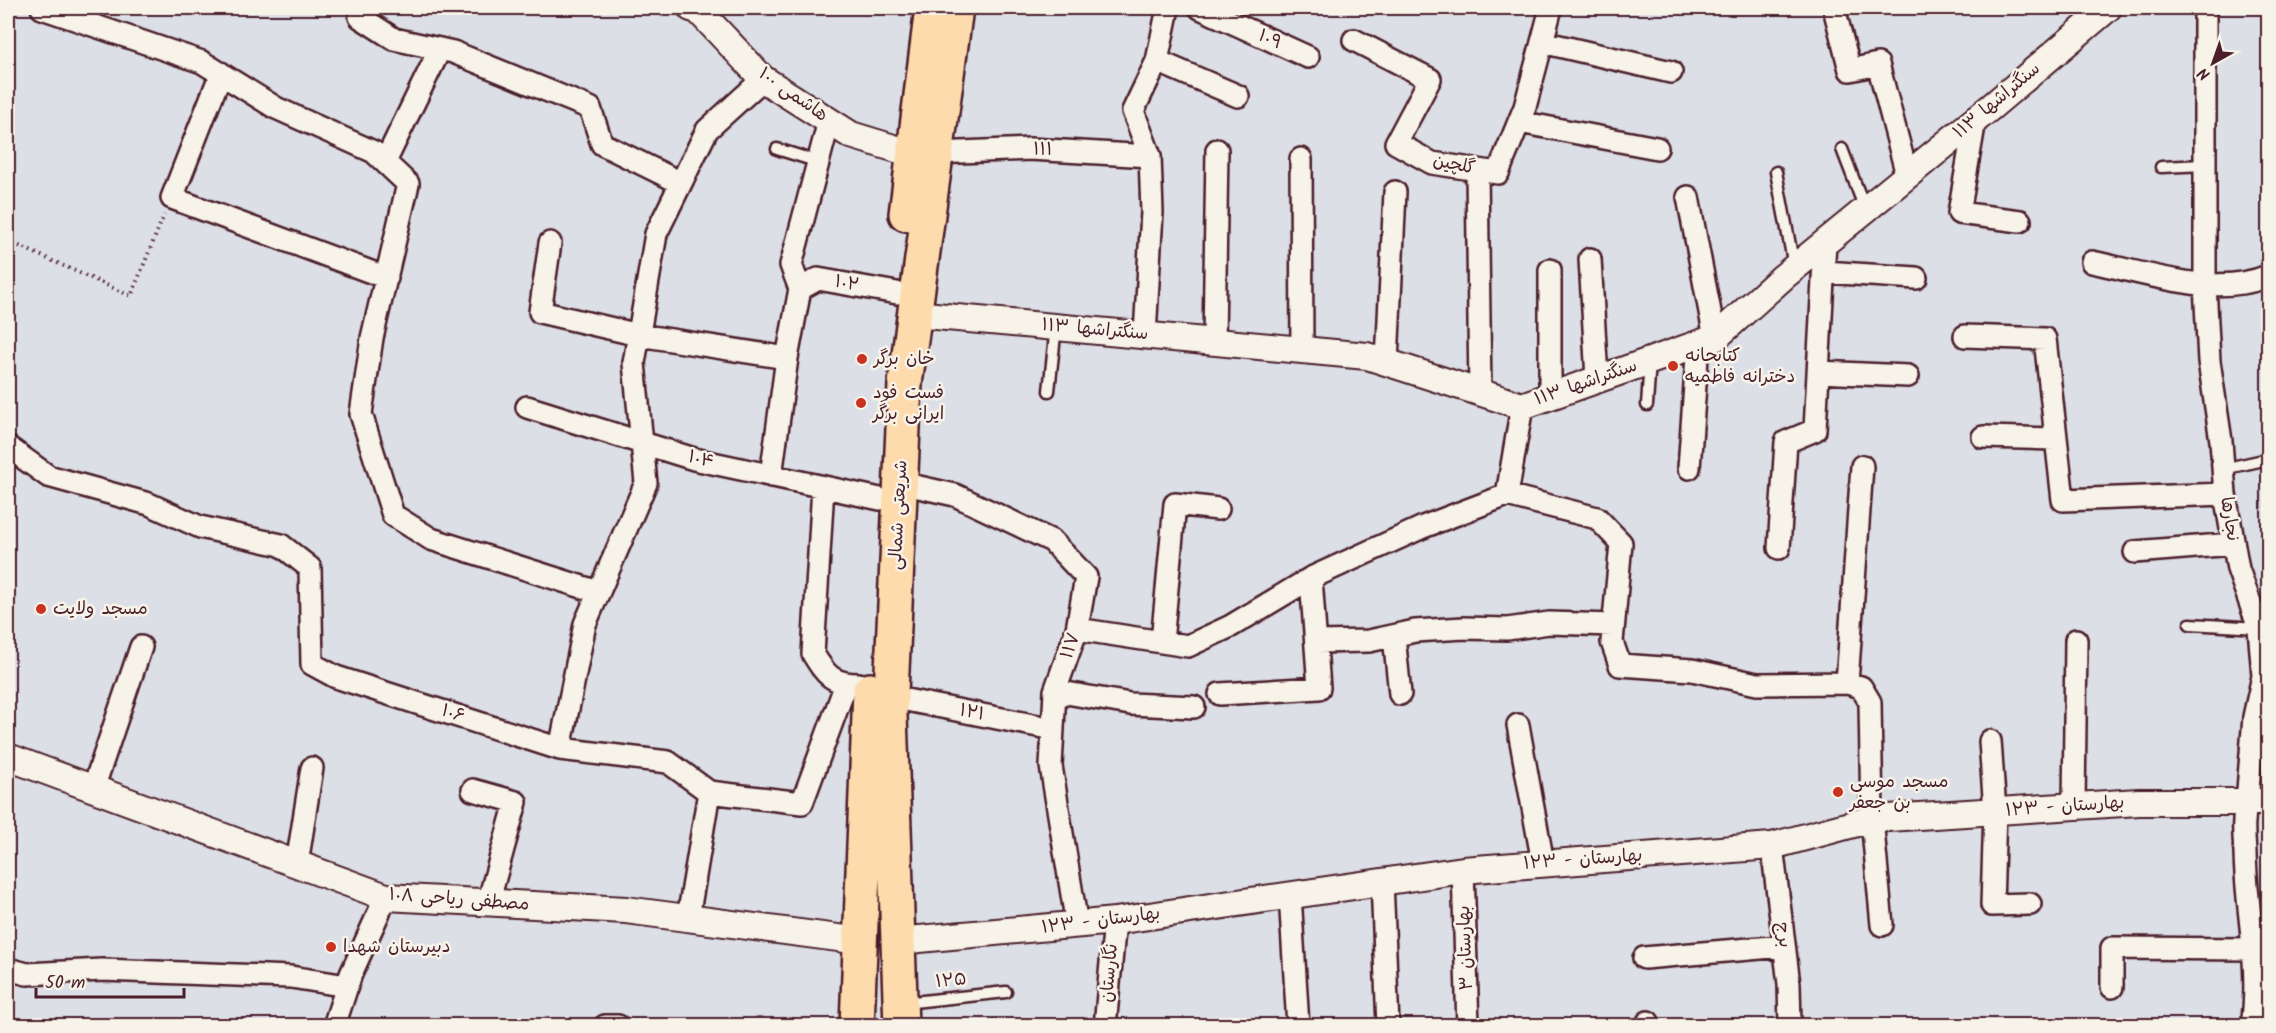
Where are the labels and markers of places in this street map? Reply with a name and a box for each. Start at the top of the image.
place label: کتابحانه دخترانه فاطمیه [1685,342,1795,392]
place label: خان برگر [872,345,935,374]
marker: خان برگر [855,352,869,366]
marker: کتابحانه دخترانه فاطمیه [1666,359,1680,373]
place label: فست فود ایرانی برگر [871,379,944,429]
marker: فست فود ایرانی برگر [854,396,868,410]
place label: مسجد ولایت [53,595,148,624]
marker: مسجد ولایت [34,602,48,616]
place label: مسجد موسی بن جعفر [1848,768,1949,818]
marker: مسجد موسی بن جعفر [1831,785,1845,799]
place label: دبیرستان شهدا [343,933,450,962]
marker: دبیرستان شهدا [324,940,338,954]

